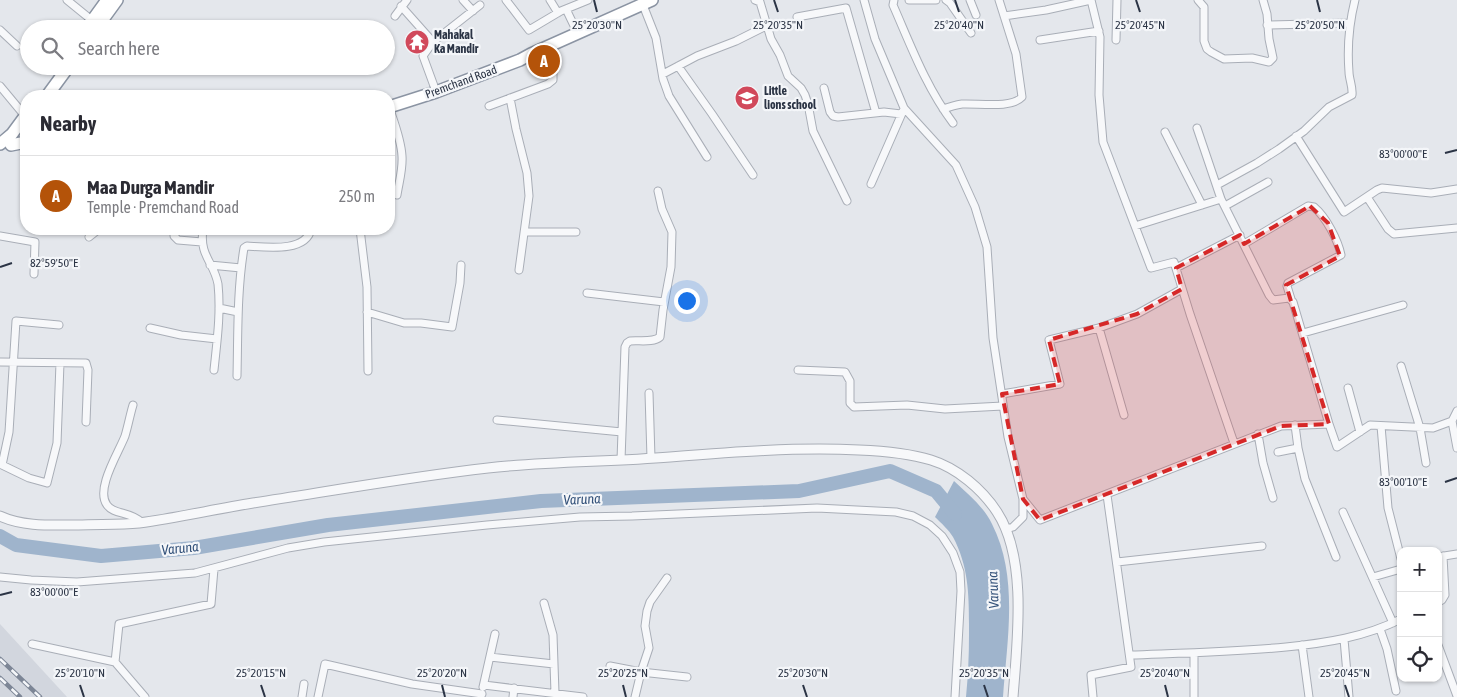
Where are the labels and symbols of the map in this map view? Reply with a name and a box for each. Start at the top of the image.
text: 25°20'30"N [572,18,622,32]
text: 25°20'35"N [753,18,803,32]
text: 25°20'40"N [934,18,984,32]
text: 25°20'45"N [1115,18,1165,32]
text: 25°20'50"N [1295,18,1345,32]
place label: Mahakal Ka Mandir [434,28,479,56]
temple icon: Mahakal Ka Mandir [404,29,430,55]
pin: A [528,42,560,80]
street label: Premchand Road [423,63,499,101]
place label: Little lions school [764,84,817,112]
school or university icon: Little lions school [734,85,760,111]
text: 83°00'00"E [1379,147,1427,161]
text: 82°59'50"E [30,256,78,270]
your location [674,288,700,314]
text: 83°00'10"E [1379,475,1427,489]
water label: Varuna [563,490,601,508]
water label: Varuna [161,538,200,558]
water label: Varuna [984,571,1002,609]
text: 83°00'00"E [30,585,78,599]
text: 25°20'10"N [55,666,105,680]
text: 25°20'15"N [236,666,286,680]
text: 25°20'20"N [417,666,467,680]
text: 25°20'25"N [598,666,648,680]
text: 25°20'30"N [778,666,828,680]
text: 25°20'35"N [959,666,1009,680]
text: 25°20'40"N [1140,666,1190,680]
text: 25°20'45"N [1320,666,1370,680]

